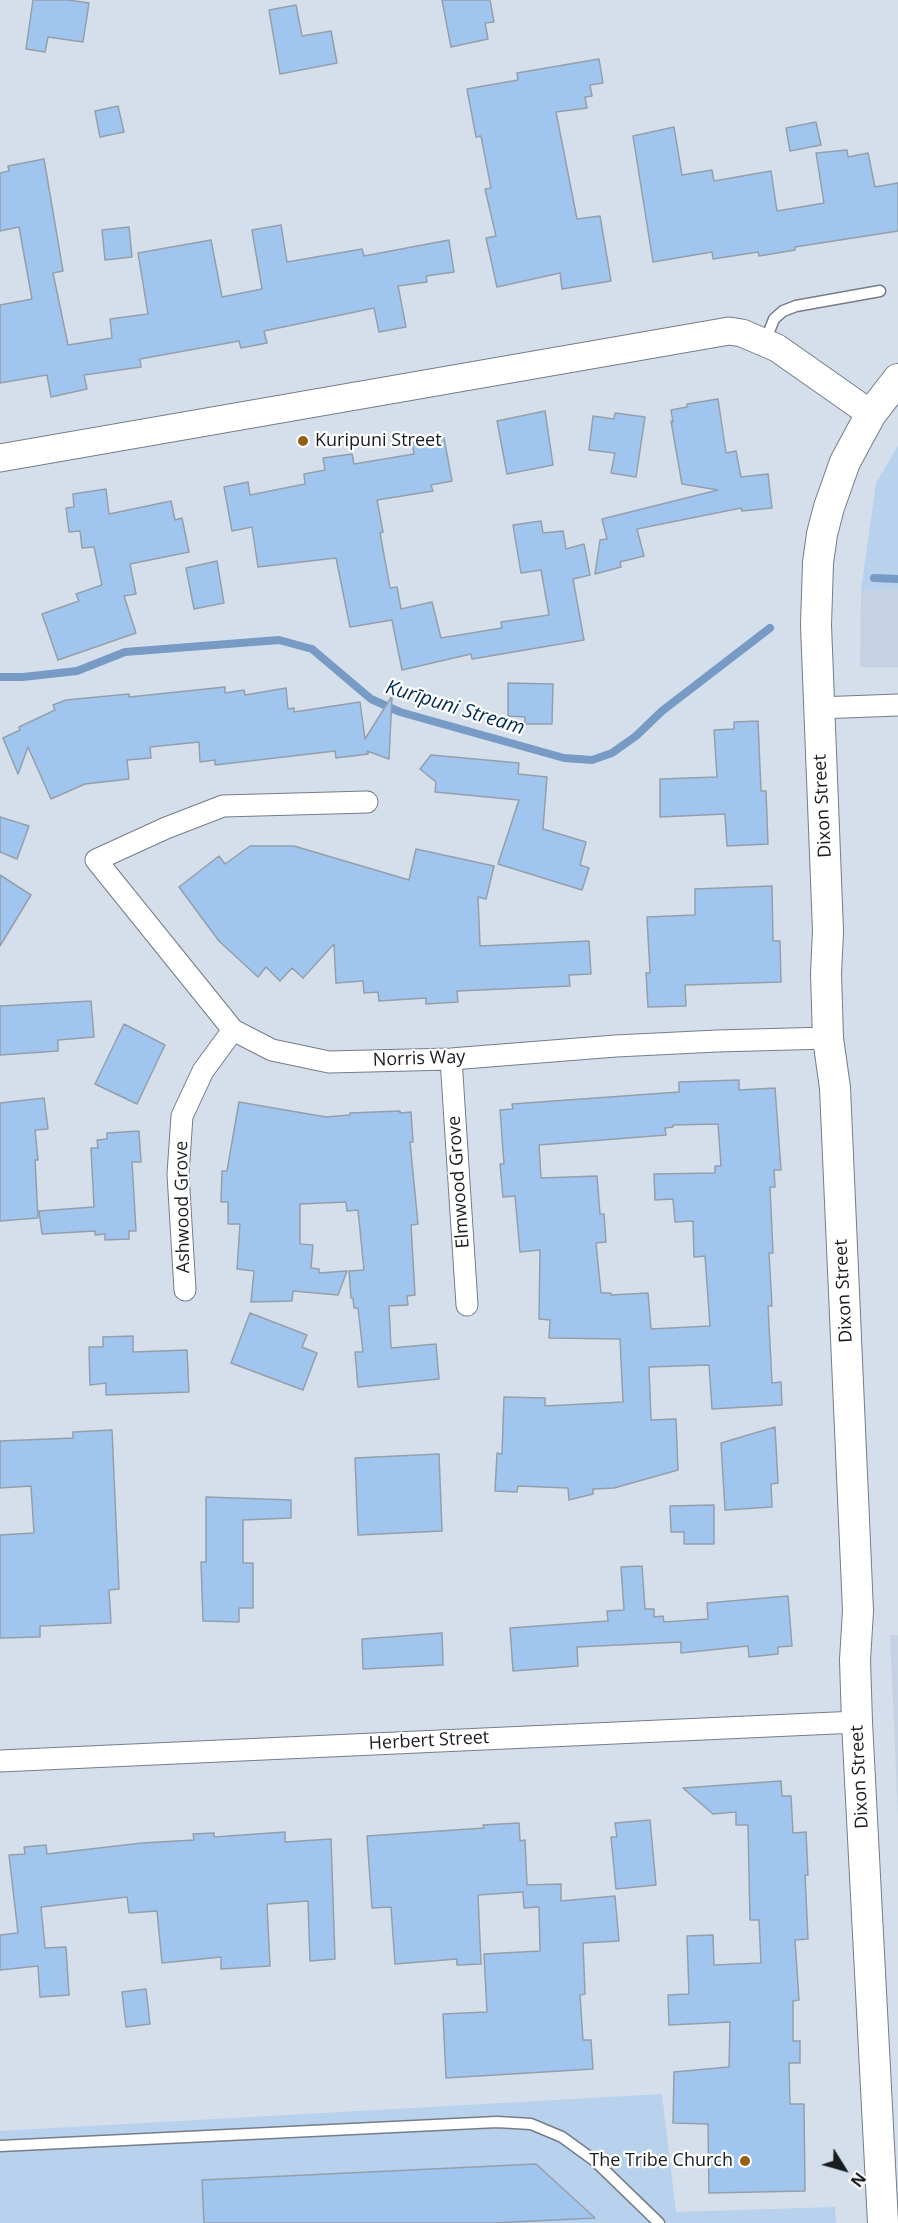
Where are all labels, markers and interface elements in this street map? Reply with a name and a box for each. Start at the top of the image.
place label: Kuripuni Street [315,430,442,452]
marker: Kuripuni Street [296,434,310,448]
water label: Kurīpuni Stream [383,676,527,740]
street label: Dixon Street [809,754,837,858]
street label: Norris Way [372,1047,466,1071]
street label: Elmwood Grove [444,1115,474,1249]
street label: Ashwood Grove [171,1140,195,1274]
street label: Dixon Street [830,1239,858,1343]
street label: Dixon Street [846,1725,874,1829]
street label: Herbert Street [368,1727,490,1755]
north arrow [814,2139,874,2199]
place label: The Tribe Church [589,2150,733,2172]
marker: The Tribe Church [738,2154,752,2168]
text: N [846,2168,871,2192]

